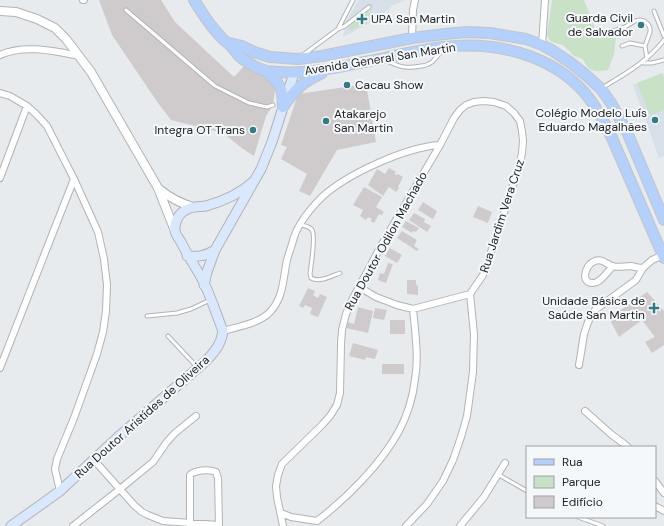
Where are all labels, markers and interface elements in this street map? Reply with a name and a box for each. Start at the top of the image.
place label: Guarda Civil de Salvador [566,10,634,40]
place label: UPA San Martin [371,11,455,27]
marker: UPA San Martin [356,13,368,25]
marker: Guarda Civil de Salvador [636,20,646,30]
street label: Avenida General San Martin [303,39,457,79]
place label: Cacau Show [355,77,424,93]
marker: Cacau Show [342,80,352,90]
place label: Colégio Modelo Luís Eduardo Magalhães [536,105,647,135]
place label: Atakarejo San Martin [334,106,393,136]
marker: Colégio Modelo Luís Eduardo Magalhães [650,115,660,125]
marker: Atakarejo San Martin [321,116,331,126]
place label: Integra OT Trans [154,122,245,138]
marker: Integra OT Trans [248,125,258,135]
street label: Rua Jardim Vera Cruz [476,157,528,275]
street label: Rua Doutor Odilon Machado [341,169,431,313]
place label: Unidade Básica de Saúde San Martin [542,293,645,323]
marker: Unidade Básica de Saúde San Martin [648,302,660,314]
street label: Rua Doutor Aristídes de Oliveira [71,352,213,482]
legend [526,446,656,518]
text: Rua [562,454,583,470]
text: Parque [562,474,601,490]
text: Edifício [562,494,603,510]

